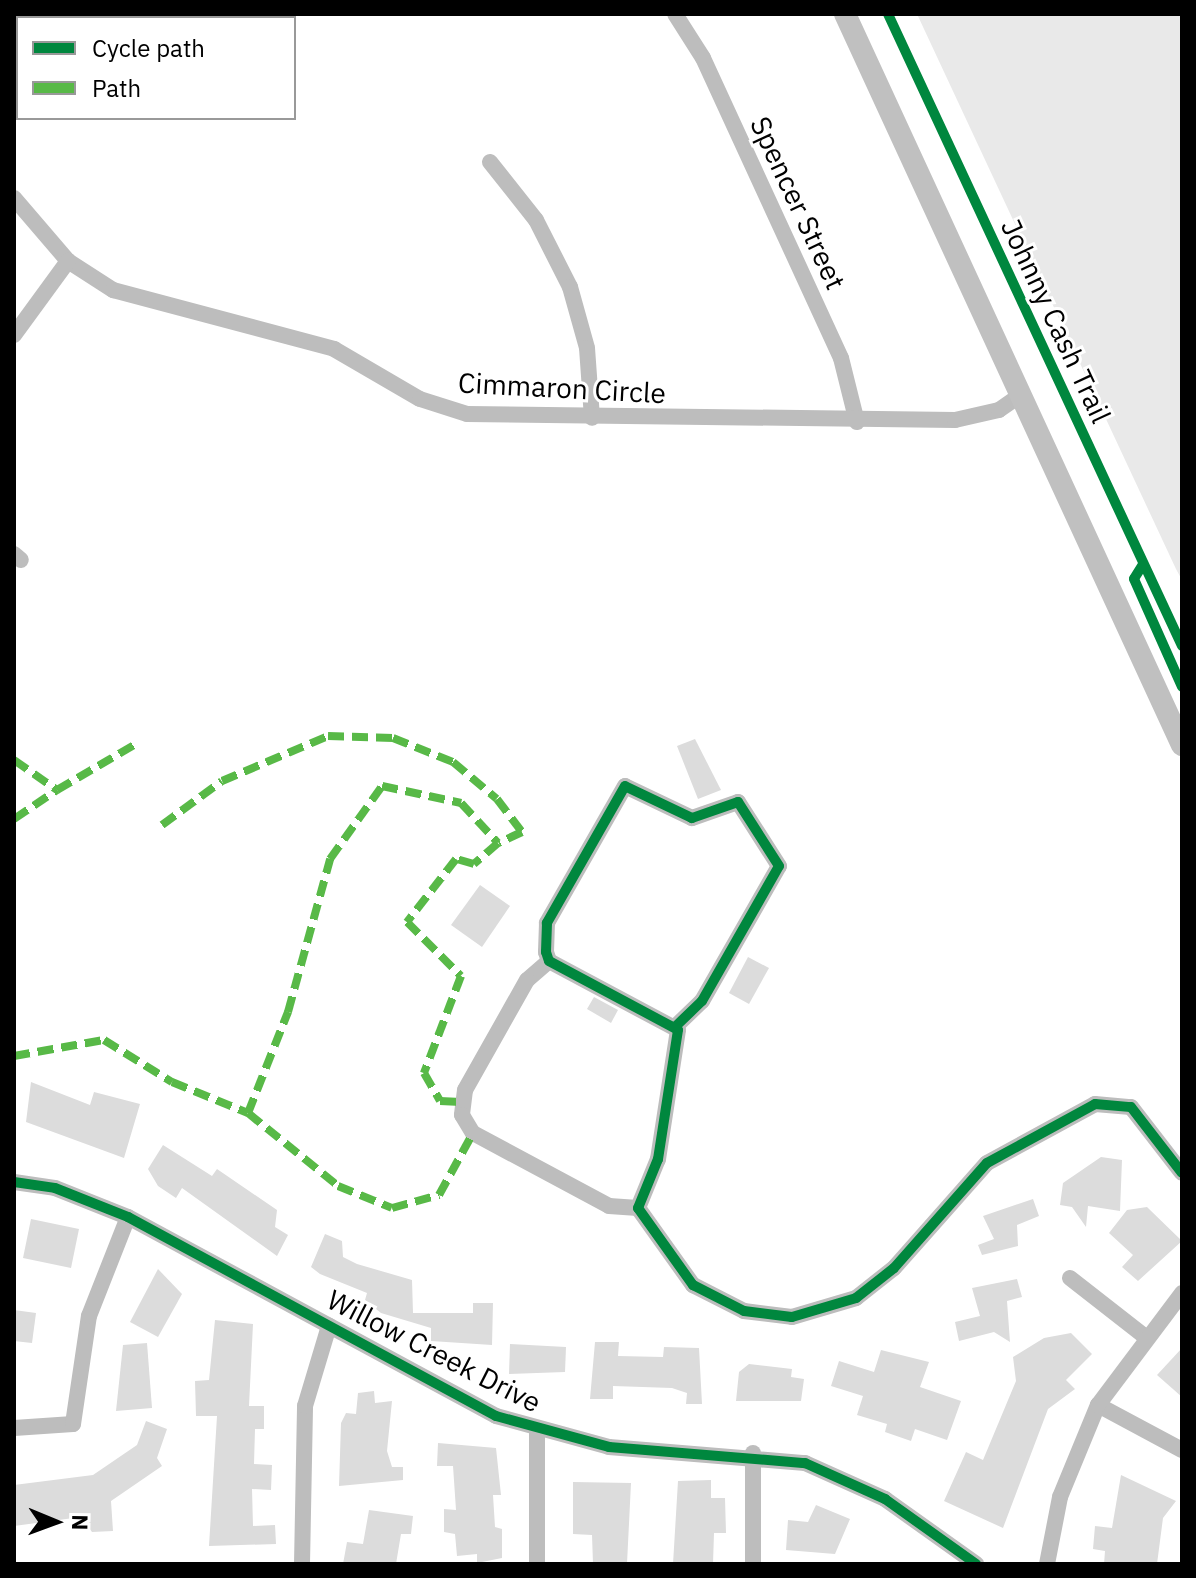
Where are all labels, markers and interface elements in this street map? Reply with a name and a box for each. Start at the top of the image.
legend [16,16,296,120]
text: Cycle path [92,32,205,64]
text: Path [92,72,141,104]
street label: Spencer Street [743,111,853,295]
street label: Johnny Cash Trail [994,214,1118,428]
street label: Cimmaron Circle [457,366,667,410]
street label: Willow Creek Drive [322,1283,546,1419]
north arrow [16,1482,96,1562]
text: N [66,1514,95,1531]

